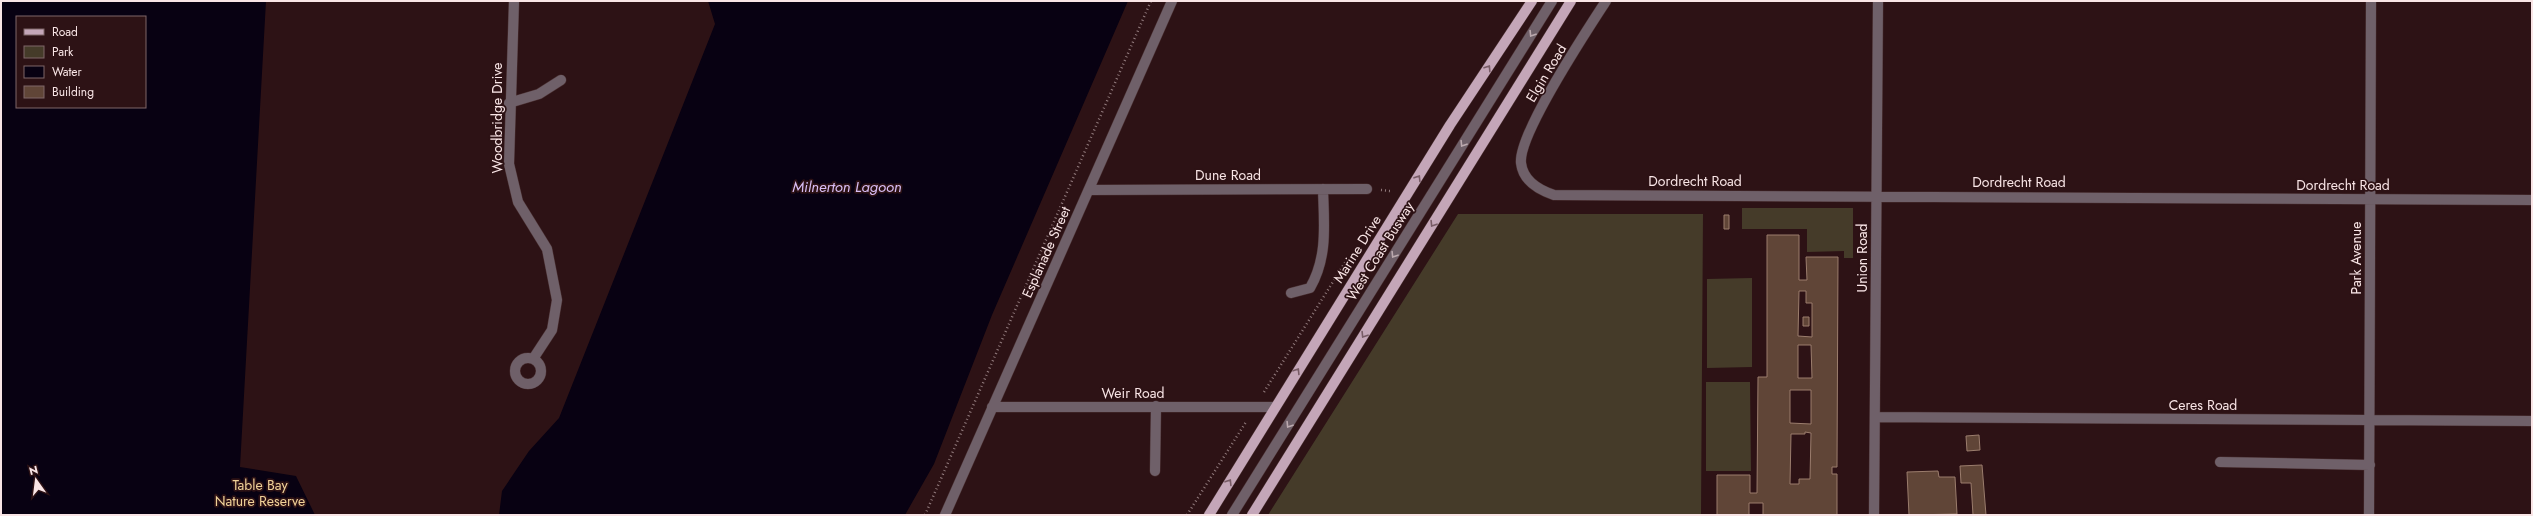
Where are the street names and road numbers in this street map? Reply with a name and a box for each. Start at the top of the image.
street label: Elgin Road [1521,40,1571,106]
street label: Woodbridge Drive [487,63,507,173]
street label: Dune Road [1195,165,1261,185]
street label: Dordrecht Road [1648,171,1742,191]
street label: Dordrecht Road [1972,172,2066,192]
street label: Dordrecht Road [2296,175,2390,195]
street label: West Coast Busway [1341,197,1419,304]
street label: Esplanade Street [1017,203,1075,301]
street label: Marine Drive [1328,211,1386,287]
street label: Park Avenue [2346,222,2366,294]
street label: Union Road [1852,223,1872,293]
street label: Weir Road [1102,383,1164,403]
street label: Ceres Road [2169,395,2237,415]

